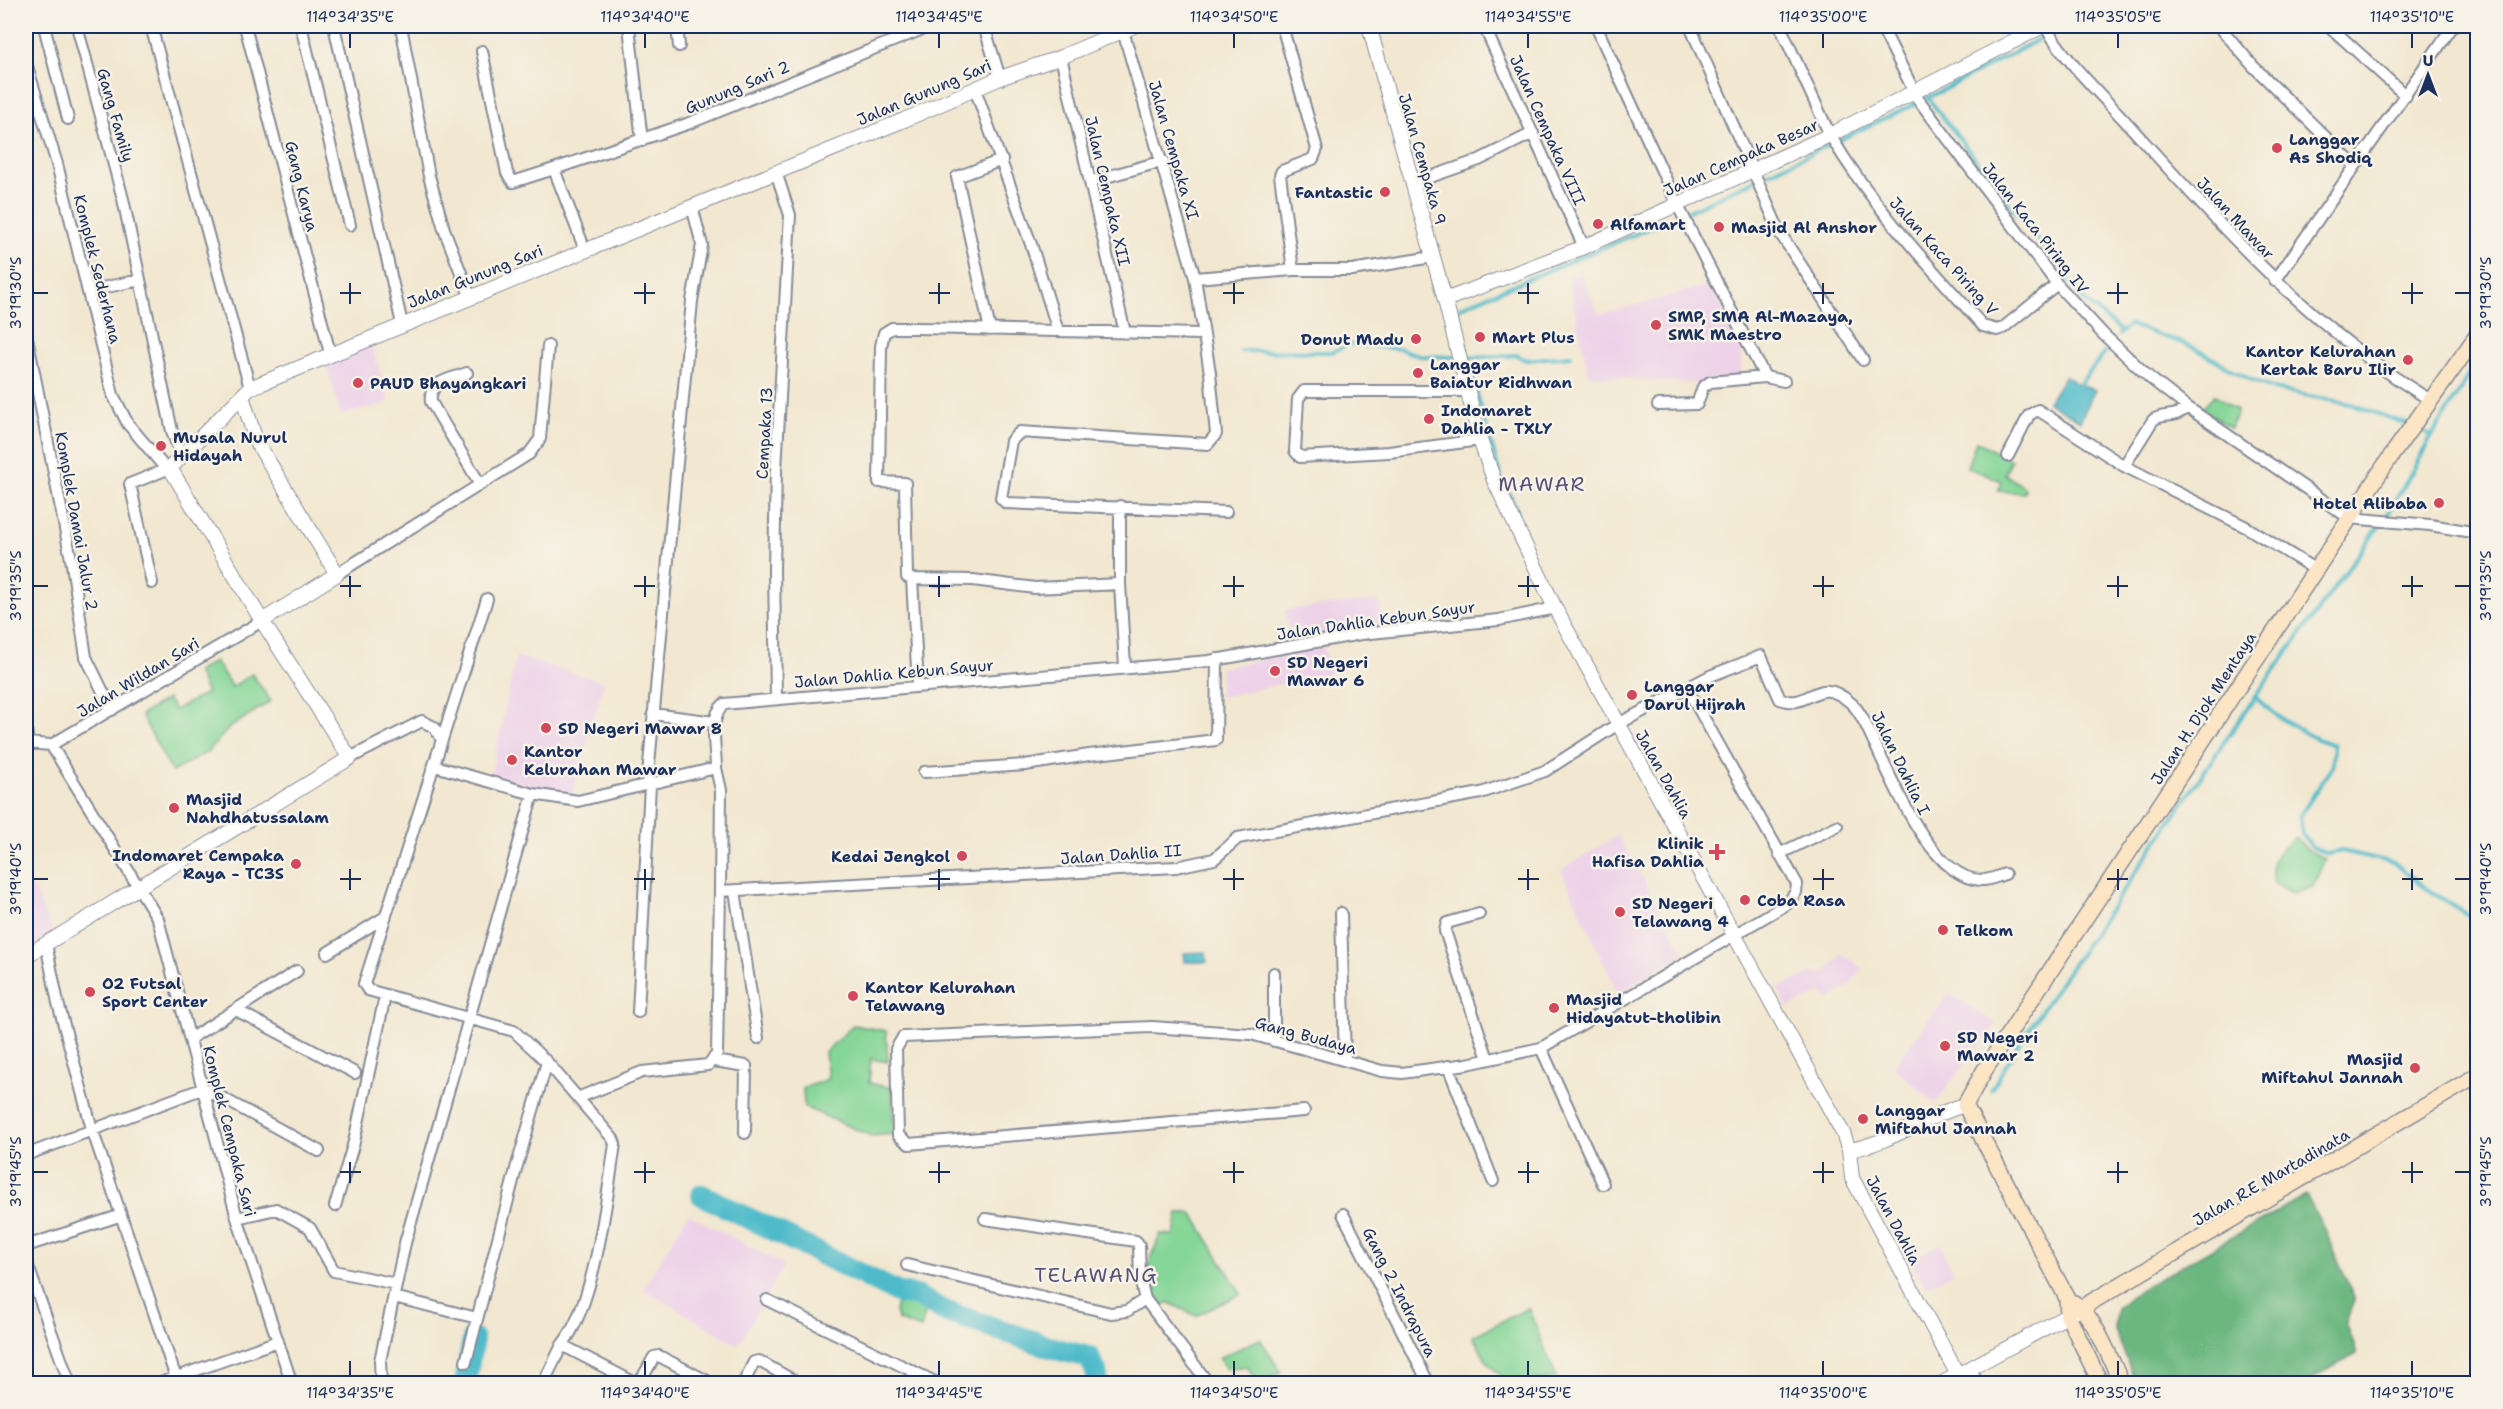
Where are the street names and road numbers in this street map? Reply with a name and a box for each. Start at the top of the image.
street label: Jalan Cempaka VIII [1505,52,1590,209]
street label: Jalan Gunung Sari [854,55,995,130]
street label: Gunung Sari 2 [682,56,793,119]
street label: Gang Family [92,66,139,165]
street label: Jalan Cempaka XI [1144,78,1203,222]
street label: Jalan Cempaka 9 [1394,91,1451,227]
street label: Jalan Cempaka XII [1080,114,1135,268]
street label: Jalan Cempaka Besar [1660,114,1822,201]
street label: Gang Karya [280,139,323,234]
street label: Jalan Kaca Piring IV [1978,158,2094,298]
street label: Jalan Mawar [2192,173,2279,264]
street label: Komplek Sederhana [69,192,126,346]
street label: Jalan Kaca Piring V [1885,193,2003,320]
street label: Jalan Gunung Sari [404,240,546,313]
street label: Cempaka 13 [752,386,777,480]
street label: Komplek Damai Jalur 2 [50,430,103,612]
street label: Jalan Dahlia Kebun Sayur [1275,596,1477,645]
street label: Jalan H. Djok Mentaya [2146,628,2261,789]
street label: Jalan Wildan Sari [73,633,203,722]
street label: Jalan Dahlia Kebun Sayur [793,654,995,693]
street label: Jalan Dahlia I [1866,708,1935,819]
street label: Jalan Dahlia [1631,726,1697,822]
street label: Jalan Dahlia II [1060,840,1183,869]
street label: Gang Budaya [1253,1012,1359,1059]
street label: Komplek Cempaka Sari [198,1043,261,1219]
street label: Jalan R.E Martadinata [2189,1124,2353,1231]
street label: Jalan Dahlia [1861,1172,1926,1269]
street label: Gang 2 Indrapura [1358,1224,1441,1361]

